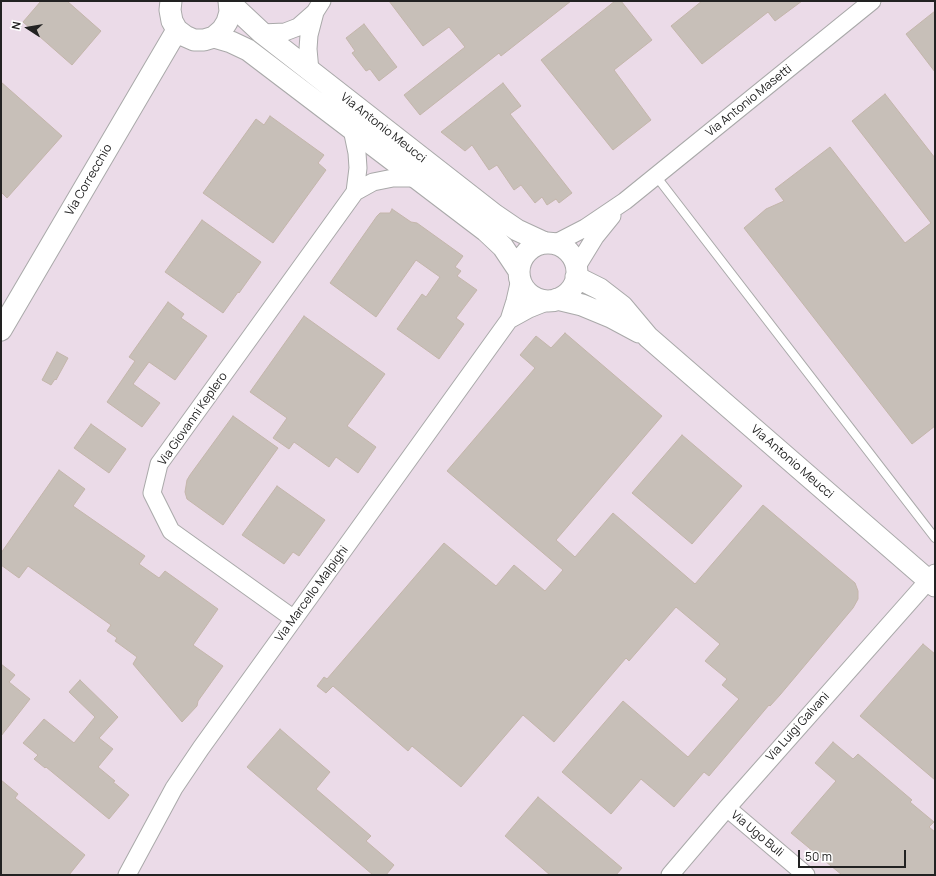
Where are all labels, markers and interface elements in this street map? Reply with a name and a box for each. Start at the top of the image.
north arrow [8,8,48,48]
text: N [8,20,24,31]
street label: Via Antonio Masetti [703,62,795,140]
street label: Via Antonio Meucci [337,90,429,166]
street label: Via Correcchio [63,142,115,218]
street label: Via Giovanni Keplero [155,370,231,468]
street label: Via Antonio Meucci [748,422,836,502]
street label: Via Marcello Malpighi [272,543,352,645]
street label: Via Luigi Galvani [763,690,833,764]
street label: Via Ugo Buli [728,808,786,860]
scale bar [800,842,908,868]
text: 50 m [805,848,832,865]

